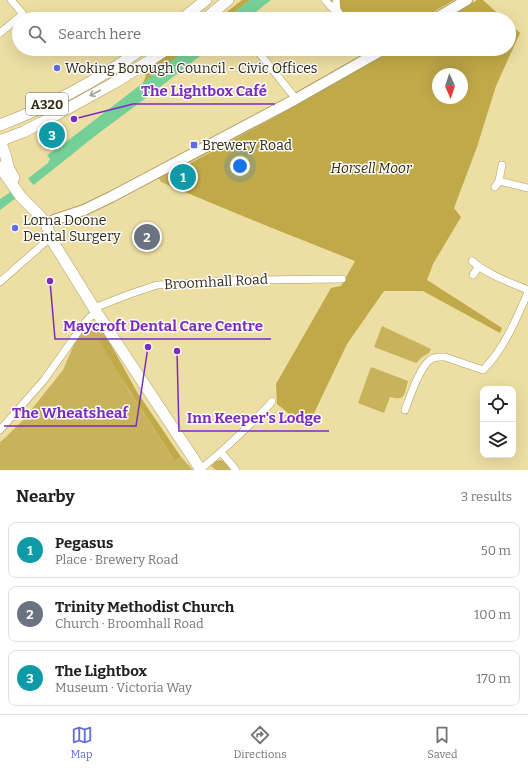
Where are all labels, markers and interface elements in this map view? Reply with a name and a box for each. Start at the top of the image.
search box [12,12,516,56]
icon: search [26,23,48,45]
text: Search here [58,25,141,43]
place label: Woking Borough Council - Civic Offices [65,60,318,77]
marker: Woking Borough Council - Civic Offices [52,63,62,73]
north arrow [432,68,468,104]
callout: The Lightbox Café [133,77,275,104]
text: The Lightbox Café [141,82,267,100]
one-way arrow [89,90,101,97]
road number: A320 [26,93,68,115]
pin: 3 [39,120,65,150]
place label: Brewery Road [202,137,292,154]
marker: Brewery Road [189,140,199,150]
your location [230,156,250,176]
park label: Horsell Moor [330,160,413,177]
pin: 1 [170,162,196,192]
place label: Lorna Doone Dental Surgery [23,212,121,245]
pin: 2 [134,222,160,252]
marker: Lorna Doone Dental Surgery [10,223,20,233]
street label: Broomhall Road [164,271,268,293]
callout: Maycroft Dental Care Centre [55,312,271,339]
text: Maycroft Dental Care Centre [63,317,263,335]
map controls [480,386,516,458]
button: locate [480,386,516,422]
callout: The Wheatsheaf [4,399,136,426]
text: The Wheatsheaf [12,404,129,422]
callout: Inn Keeper's Lodge [179,404,329,431]
text: Inn Keeper's Lodge [187,409,321,427]
button: layers [480,422,516,458]
text: Nearby [16,486,75,507]
text: 3 results [461,489,512,504]
text: Pegasus [55,534,113,552]
text: 1 [27,543,33,558]
text: 50 m [481,543,511,558]
text: Place · Brewery Road [55,552,178,567]
text: Trinity Methodist Church [55,598,234,616]
text: 2 [26,607,34,622]
text: 100 m [474,607,511,622]
text: Church · Broomhall Road [55,616,204,631]
text: The Lightbox [55,662,147,680]
text: 3 [26,671,34,686]
text: 170 m [476,671,511,686]
text: Museum · Victoria Way [55,680,192,695]
tab: Map [70,724,93,761]
tab: Directions [234,724,286,761]
tab: Saved [427,724,458,761]

